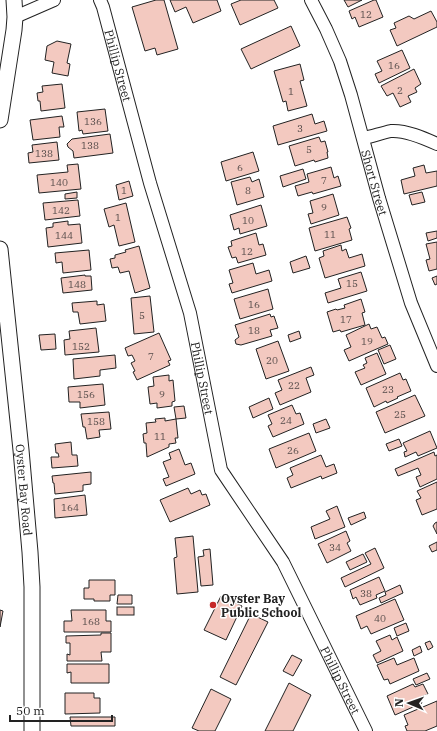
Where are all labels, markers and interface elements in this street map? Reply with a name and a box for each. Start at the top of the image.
house number: 12 [360,8,372,21]
street label: Phillip Street [102,28,135,103]
house number: 16 [388,59,400,72]
house number: 2 [397,84,403,97]
house number: 1 [288,85,294,98]
house number: 136 [84,115,102,128]
house number: 3 [297,122,303,135]
house number: 138 [81,139,99,152]
house number: 5 [306,143,312,156]
house number: 138 [35,147,53,160]
street label: Short Street [359,148,391,217]
house number: 6 [237,161,243,174]
house number: 7 [321,174,327,187]
house number: 140 [50,176,68,189]
house number: 1 [121,184,127,197]
house number: 8 [245,184,251,197]
house number: 9 [321,201,327,214]
house number: 142 [52,204,70,217]
house number: 1 [115,211,121,224]
house number: 10 [242,214,254,227]
house number: 11 [324,228,336,241]
house number: 144 [55,229,73,242]
house number: 12 [241,245,253,258]
house number: 15 [346,277,358,290]
house number: 148 [68,278,86,291]
house number: 16 [248,298,260,311]
house number: 5 [139,309,145,322]
house number: 17 [340,313,352,326]
house number: 18 [248,324,260,337]
house number: 19 [361,335,373,348]
house number: 152 [72,340,90,353]
street label: Phillip Street [188,340,217,416]
house number: 7 [148,350,154,363]
house number: 20 [266,354,278,367]
house number: 22 [288,379,300,392]
house number: 23 [382,383,394,396]
house number: 156 [77,388,95,401]
house number: 9 [159,388,165,401]
house number: 25 [394,408,406,421]
house number: 24 [280,414,292,427]
house number: 158 [87,415,105,428]
house number: 11 [154,430,166,443]
street label: Oyster Bay Road [13,443,36,536]
house number: 26 [287,444,299,457]
house number: 164 [61,501,79,514]
house number: 34 [329,541,341,554]
house number: 38 [360,587,372,600]
place label: Oyster Bay Public School [221,591,301,620]
marker: Oyster Bay Public School [208,600,218,610]
house number: 40 [374,612,386,625]
house number: 168 [82,615,100,628]
street label: Phillip Street [318,643,364,716]
north arrow [389,683,429,723]
scale bar [10,697,112,723]
text: N [392,698,406,707]
text: 50 m [16,703,45,718]

